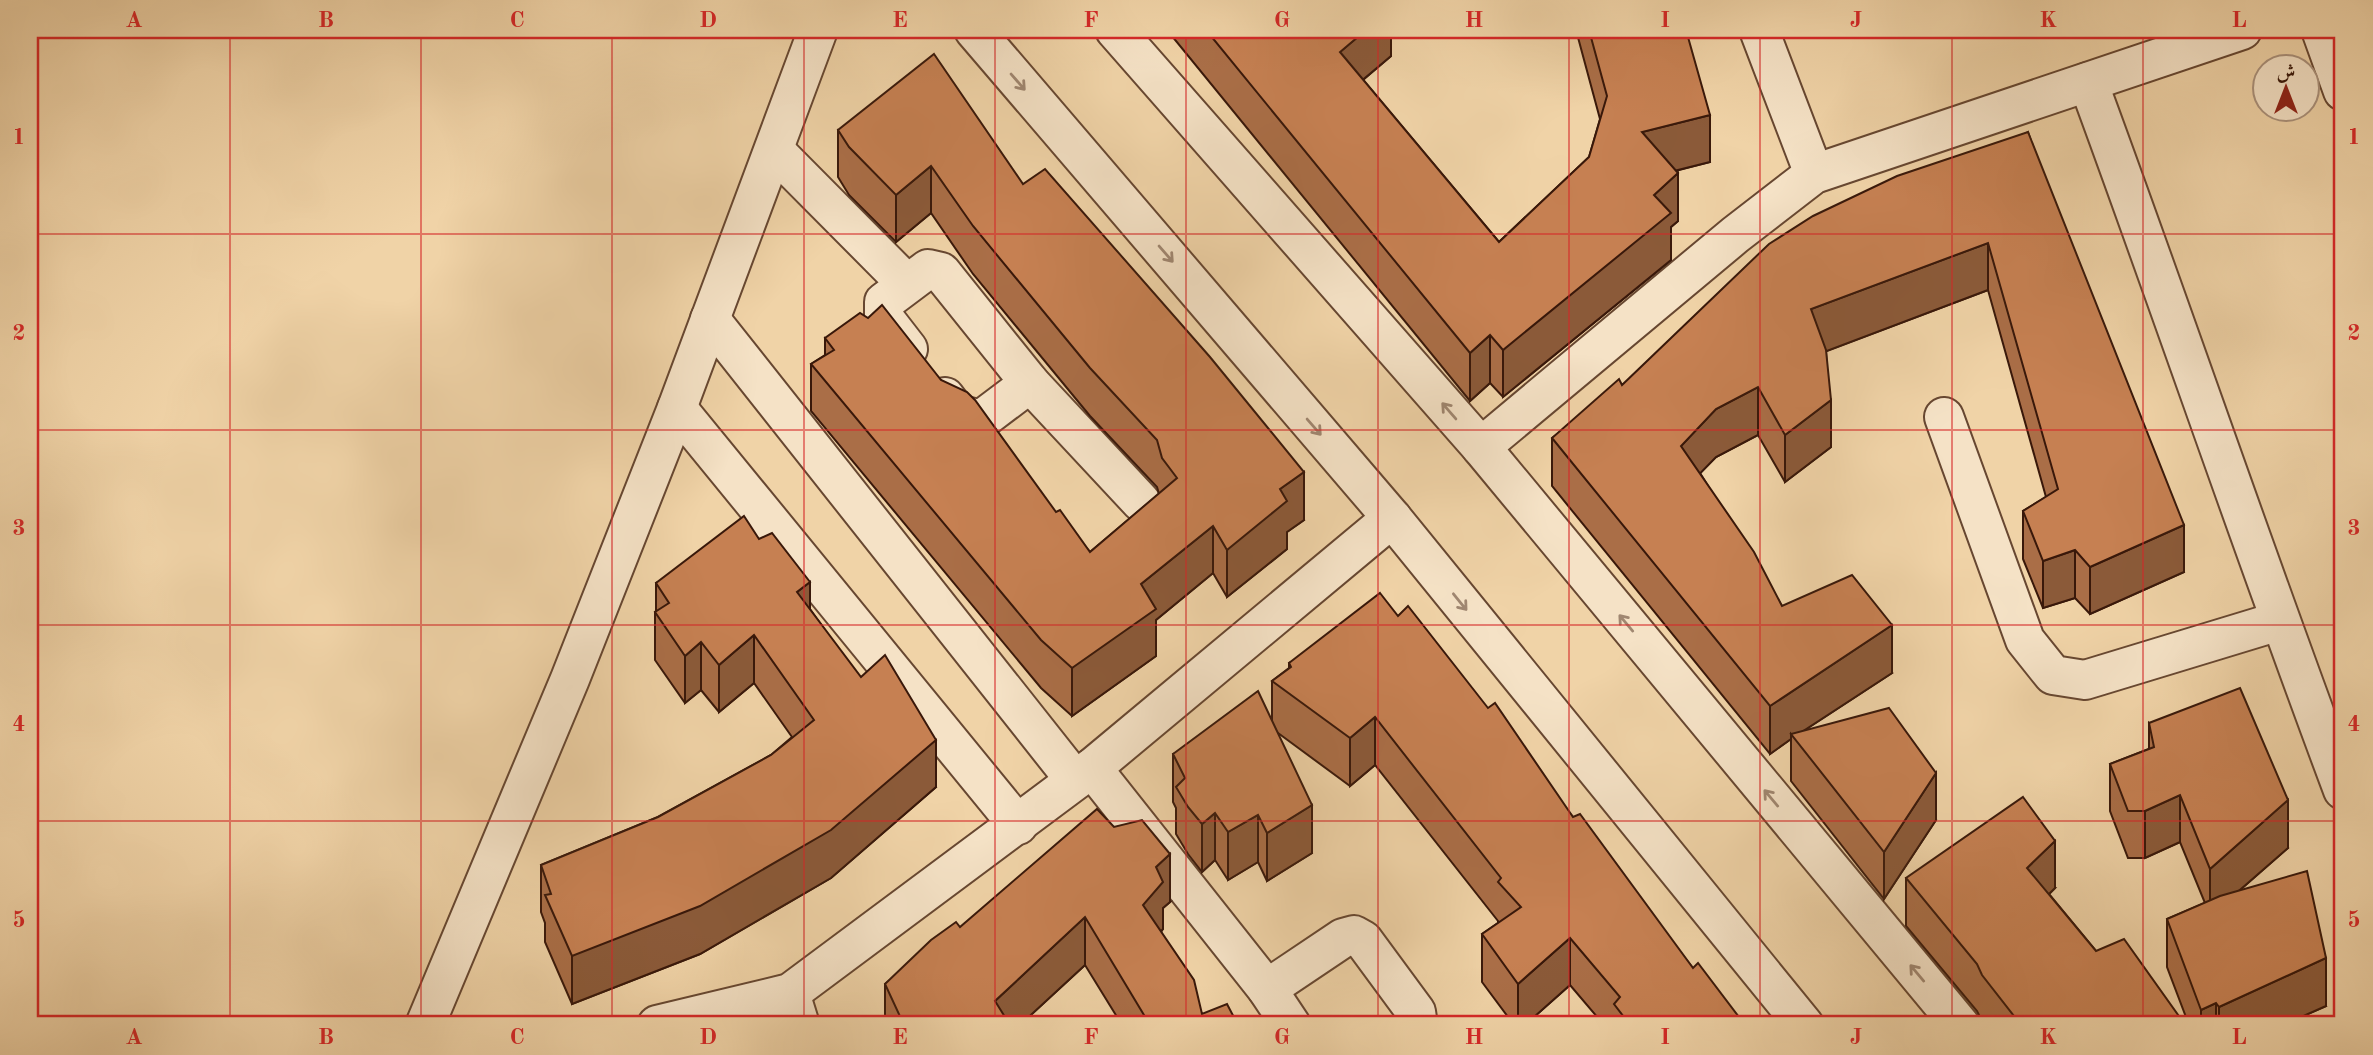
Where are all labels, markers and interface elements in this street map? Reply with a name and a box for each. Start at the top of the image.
text: A [125,9,143,32]
text: B [318,9,334,32]
text: C [509,9,525,32]
text: D [699,9,717,32]
text: E [892,9,908,32]
text: F [1083,9,1099,32]
text: G [1274,9,1290,32]
text: H [1465,9,1483,32]
text: I [1660,9,1670,32]
text: J [1850,9,1862,32]
text: K [2039,9,2057,32]
text: L [2231,9,2247,32]
north arrow [2250,52,2320,122]
text: ش [2277,64,2295,83]
one-way arrow [1010,72,1026,90]
text: 1 [12,126,26,149]
text: 1 [2347,126,2361,149]
one-way arrow [1158,245,1174,263]
text: 2 [12,322,26,345]
text: 2 [2347,322,2361,345]
one-way arrow [1440,403,1457,420]
one-way arrow [1306,418,1322,436]
text: 3 [12,517,26,540]
text: 3 [2347,517,2361,540]
one-way arrow [1452,592,1468,610]
one-way arrow [1618,614,1634,632]
text: 4 [12,713,26,736]
text: 4 [2347,713,2361,736]
one-way arrow [1764,789,1779,807]
text: 5 [12,909,26,932]
text: 5 [2347,909,2361,932]
one-way arrow [1909,964,1925,982]
text: A [125,1026,143,1049]
text: B [318,1026,334,1049]
text: C [509,1026,525,1049]
text: D [699,1026,717,1049]
text: E [892,1026,908,1049]
text: F [1083,1026,1099,1049]
text: G [1274,1026,1290,1049]
text: H [1465,1026,1483,1049]
text: I [1660,1026,1670,1049]
text: J [1850,1026,1862,1049]
text: K [2039,1026,2057,1049]
text: L [2231,1026,2247,1049]

